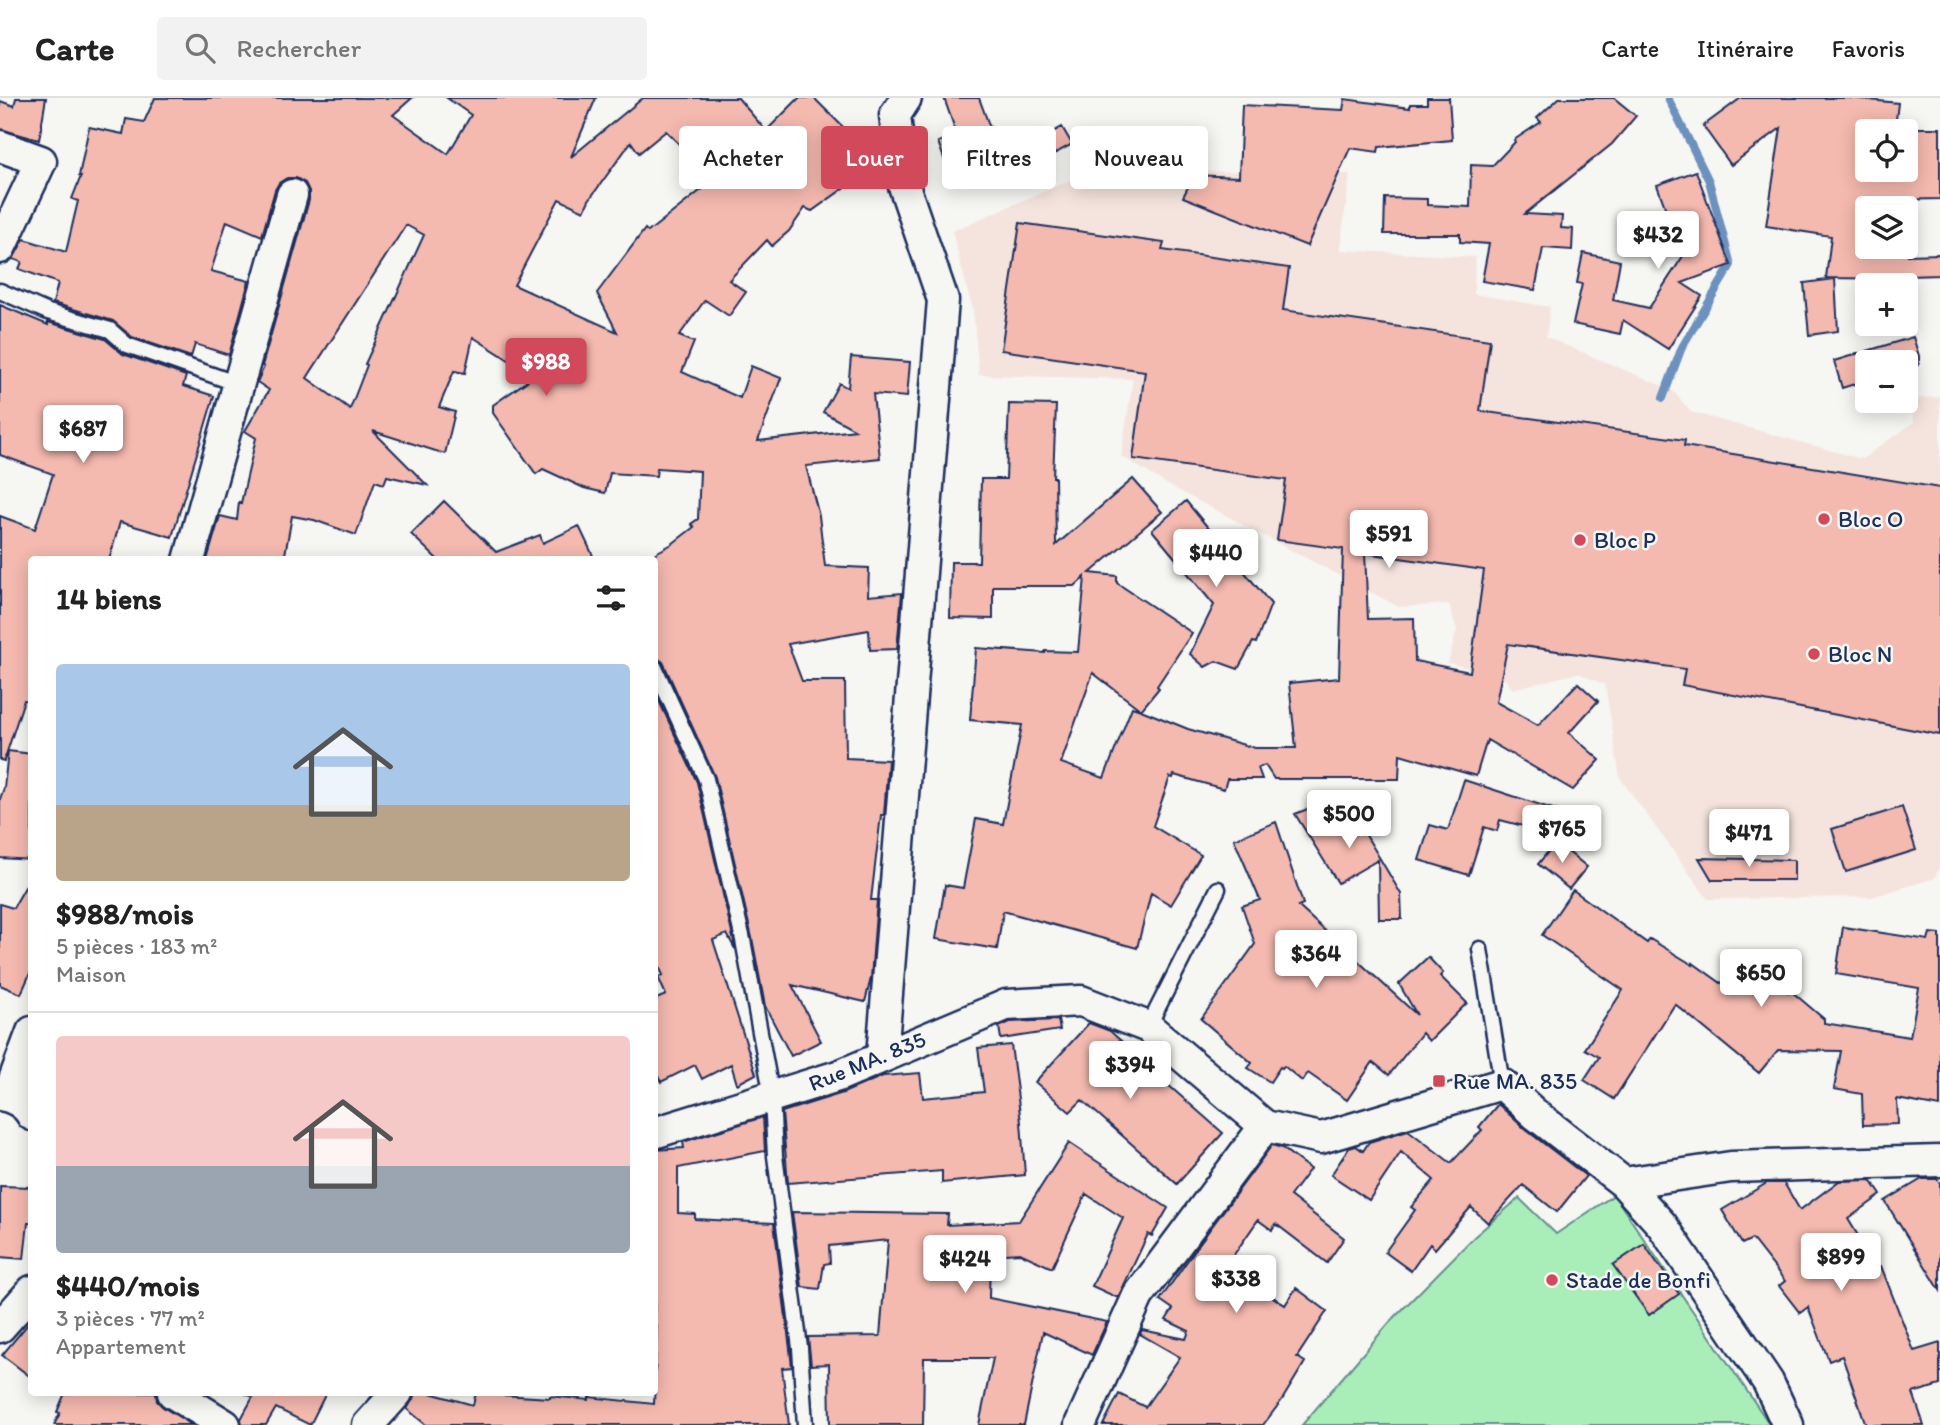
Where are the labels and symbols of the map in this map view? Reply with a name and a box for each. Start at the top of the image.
pin: $432 [1617,212,1699,271]
pin: $988 [505,338,587,398]
pin: $687 [42,406,124,465]
place label: Bloc O [1838,505,1903,533]
pin: $591 [1348,510,1430,570]
marker: Bloc O [1816,511,1832,527]
place label: Bloc P [1594,526,1656,554]
pin: $440 [1175,530,1257,589]
marker: Bloc P [1572,532,1588,548]
place label: Bloc N [1828,640,1892,668]
marker: Bloc N [1806,646,1822,662]
pin: $500 [1308,790,1390,850]
pin: $765 [1521,806,1603,865]
pin: $471 [1708,810,1790,869]
pin: $364 [1275,930,1357,990]
pin: $650 [1720,950,1802,1009]
street label: Rue MA. 835 [804,1025,930,1097]
pin: $394 [1089,1042,1171,1101]
place label: Rue MA. 835 [1453,1067,1577,1095]
marker: Rue MA. 835 [1431,1073,1447,1089]
pin: $899 [1800,1234,1882,1293]
pin: $424 [924,1236,1006,1295]
pin: $338 [1195,1256,1277,1315]
place label: Stade de Bonfi [1566,1266,1711,1294]
marker: Stade de Bonfi [1544,1272,1560,1288]

